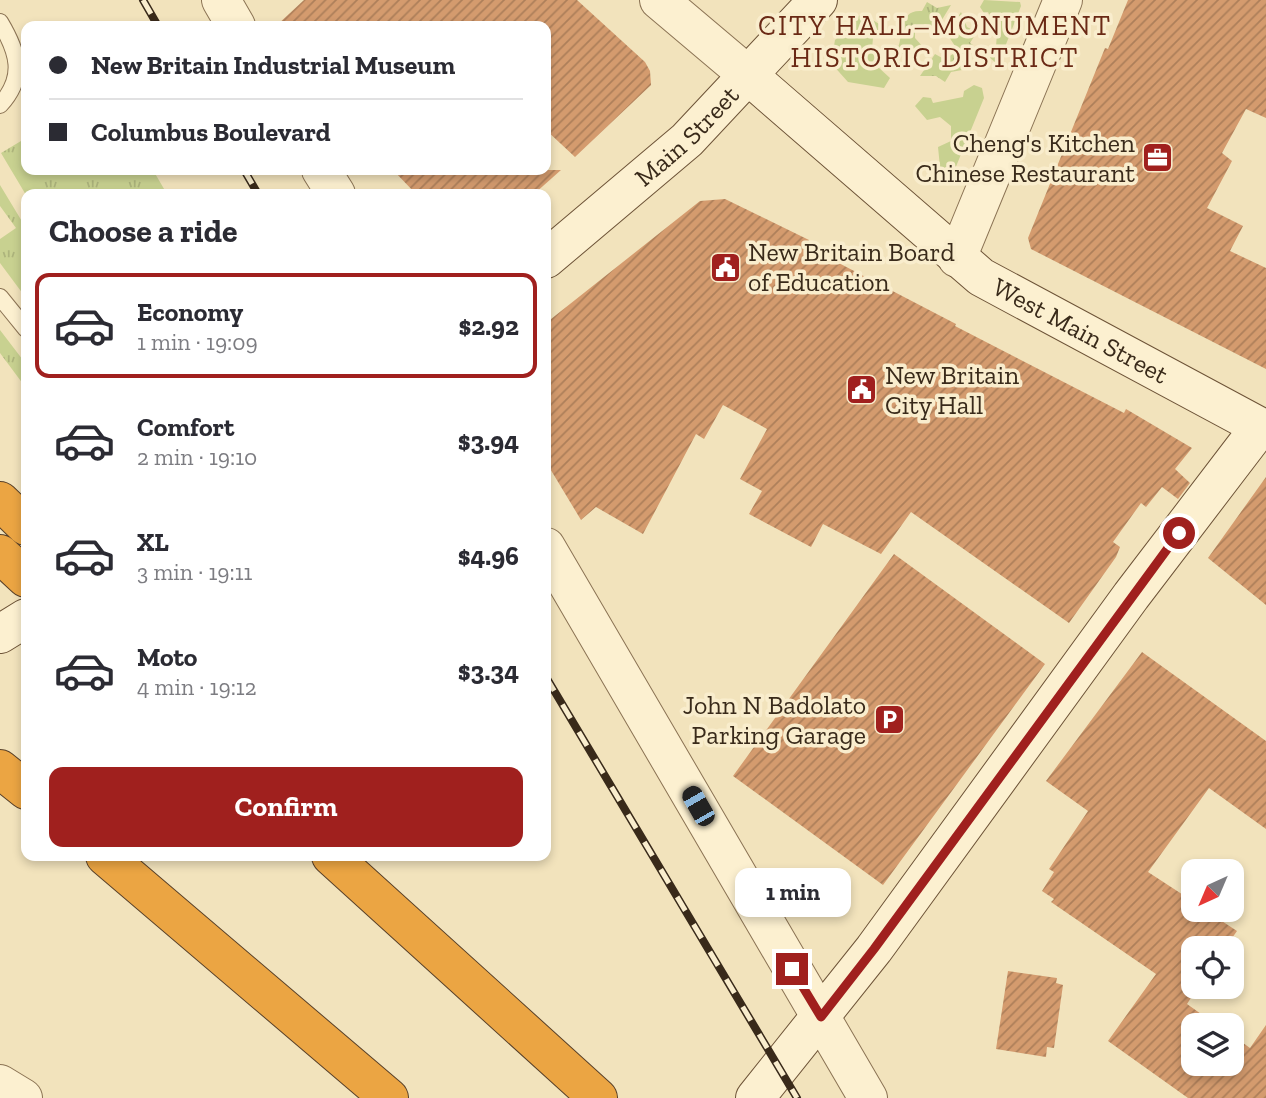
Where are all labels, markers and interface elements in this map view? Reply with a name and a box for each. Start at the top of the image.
district label: CITY HALL–MONUMENT HISTORIC DISTRICT [758,9,1112,74]
text: New Britain Industrial Museum [91,49,455,81]
street label: Main Street [628,79,746,193]
text: Columbus Boulevard [91,116,331,148]
place label: Cheng's Kitchen Chinese Restaurant [916,127,1135,189]
office icon: Cheng's Kitchen Chinese Restaurant [1141,141,1175,175]
text: Choose a ride [49,212,237,250]
place label: New Britain Board of Education [748,236,955,298]
public building icon: New Britain Board of Education [708,250,742,284]
street label: West Main Street [987,270,1174,391]
icon: car [53,294,116,357]
text: Economy [137,296,243,328]
text: $2.92 [458,310,519,342]
text: 1 min · 19:09 [137,328,258,356]
place label: New Britain City Hall [885,359,1019,421]
public building icon: New Britain City Hall [845,373,879,407]
icon: car [53,409,116,472]
text: Comfort [137,411,234,443]
text: $3.94 [458,425,519,457]
text: 2 min · 19:10 [137,443,257,471]
route start [1163,517,1195,549]
icon: car [53,524,116,587]
text: XL [137,526,169,558]
text: $4.96 [458,540,519,572]
text: 3 min · 19:11 [137,558,252,586]
icon: car [53,639,116,702]
text: Moto [137,641,197,673]
text: $3.34 [458,655,519,687]
text: 4 min · 19:12 [137,673,257,701]
place label: John N Badolato Parking Garage [683,689,866,751]
parking icon: John N Badolato Parking Garage [872,703,906,737]
button: Confirm [49,767,523,847]
car [679,783,718,829]
north arrow [1181,859,1244,922]
map controls [1181,859,1244,1076]
callout: 1 min [734,867,850,916]
text: 1 min [766,878,820,906]
button: locate [1181,936,1244,999]
route end [776,953,808,985]
button: layers [1181,1013,1244,1076]

